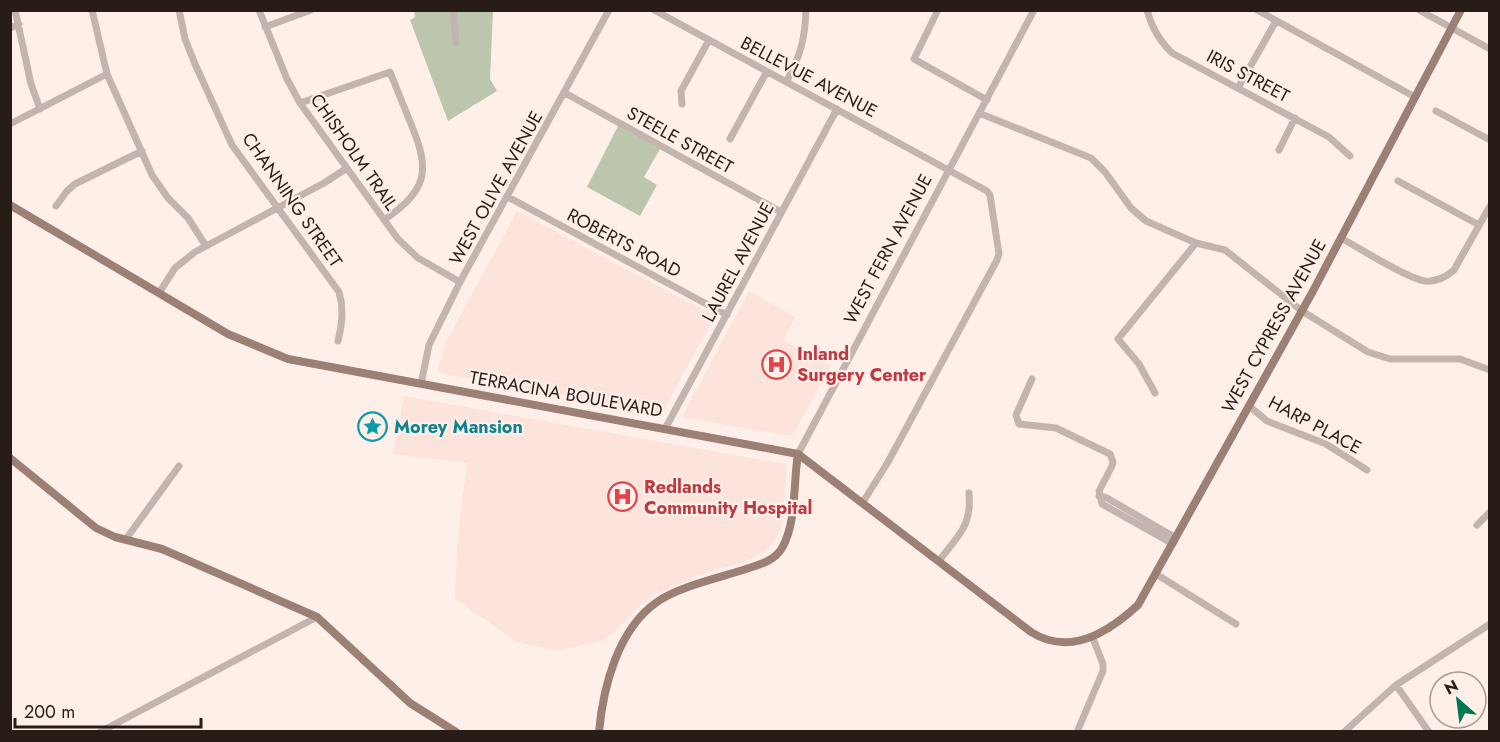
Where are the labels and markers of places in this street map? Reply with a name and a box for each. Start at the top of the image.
place label: Inland Surgery Center [797,341,927,388]
hospital icon: Inland Surgery Center [760,348,792,380]
place icon: Morey Mansion [357,411,389,443]
place label: Morey Mansion [394,414,523,440]
place label: Redlands Community Hospital [644,474,812,521]
hospital icon: Redlands Community Hospital [607,481,639,513]

